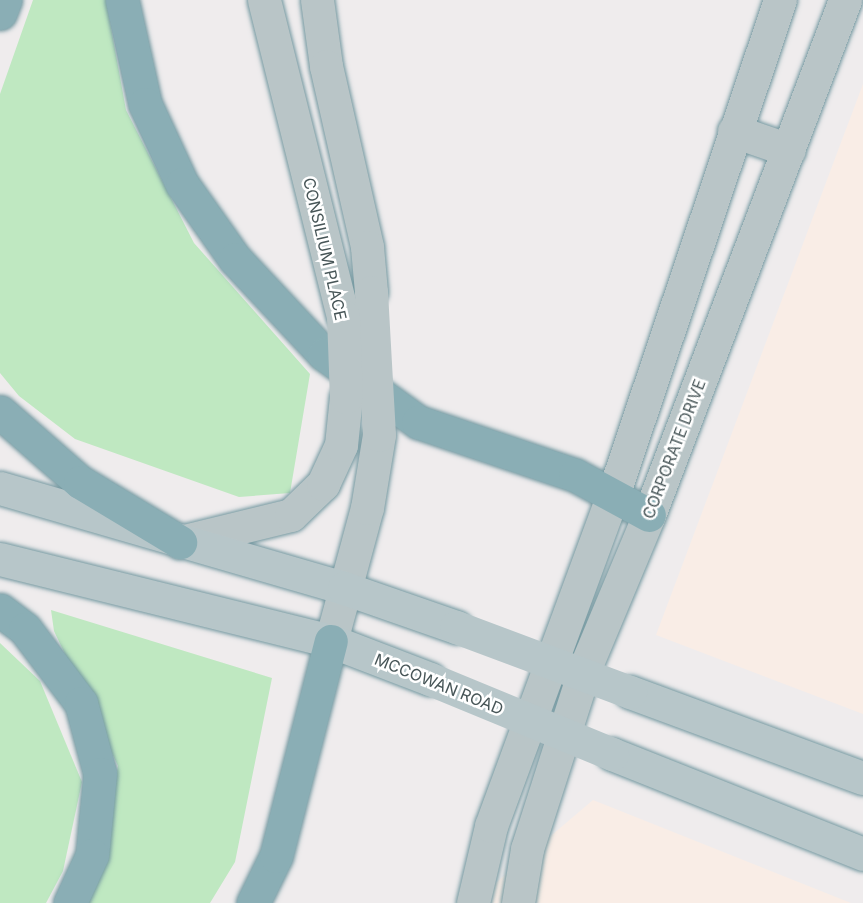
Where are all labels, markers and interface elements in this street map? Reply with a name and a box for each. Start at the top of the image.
street label: CONSILIUM PLACE [299,176,351,322]
street label: CORPORATE DRIVE [639,377,709,521]
street label: MCCOWAN ROAD [372,649,506,719]

